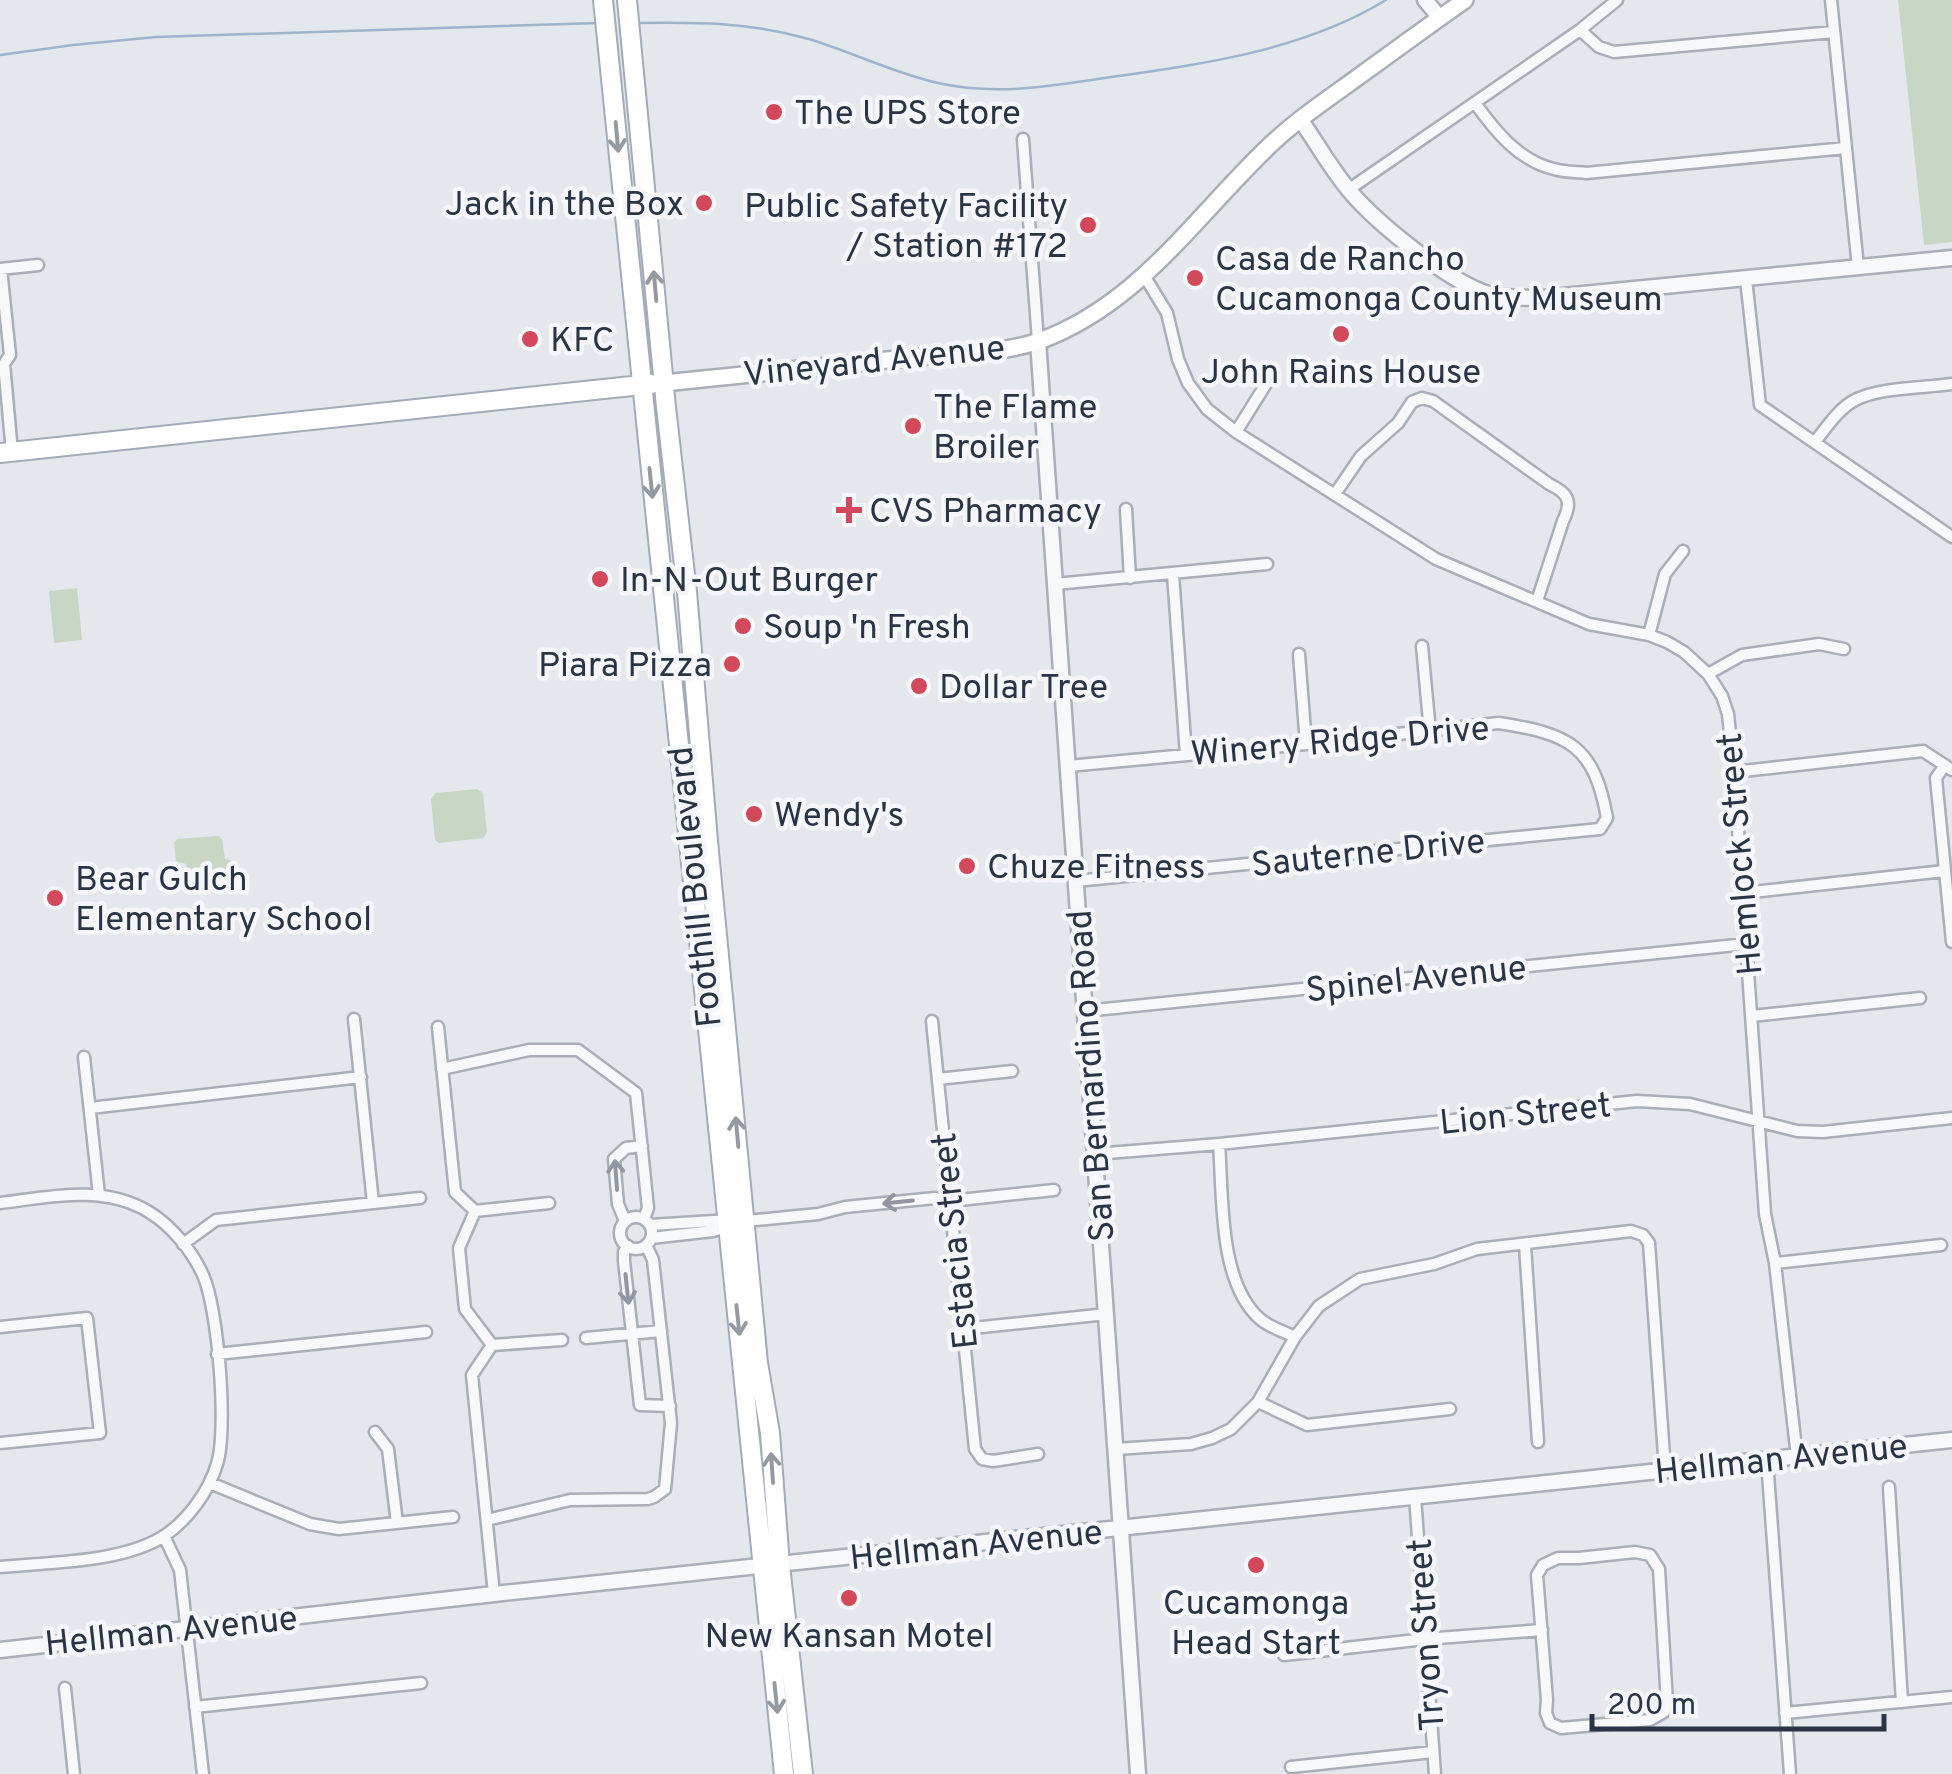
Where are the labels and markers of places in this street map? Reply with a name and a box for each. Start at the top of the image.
place label: The UPS Store [794,93,1021,137]
marker: The UPS Store [763,101,785,123]
place label: Jack in the Box [445,184,684,228]
place label: Public Safety Facility / Station #172 [744,186,1068,270]
marker: Jack in the Box [693,192,715,214]
marker: Public Safety Facility / Station #172 [1077,214,1099,236]
place label: Casa de Rancho Cucamonga County Museum [1215,239,1663,323]
marker: Casa de Rancho Cucamonga County Museum [1184,267,1206,289]
place label: KFC [550,320,614,364]
marker: John Rains House [1330,323,1352,345]
marker: KFC [519,328,541,350]
place label: John Rains House [1201,352,1481,396]
place label: The Flame Broiler [933,387,1097,471]
marker: The Flame Broiler [902,415,924,437]
place label: CVS Pharmacy [869,491,1102,535]
marker: CVS Pharmacy [838,499,860,521]
place label: In-N-Out Burger [620,560,878,604]
marker: In-N-Out Burger [589,568,611,590]
place label: Soup 'n Fresh [763,607,971,651]
marker: Soup 'n Fresh [732,615,754,637]
place label: Piara Pizza [538,645,712,689]
marker: Piara Pizza [721,653,743,675]
place label: Dollar Tree [939,667,1108,711]
marker: Dollar Tree [908,675,930,697]
place label: Wendy's [774,795,904,839]
marker: Wendy's [743,803,765,825]
place label: Chuze Fitness [987,847,1205,891]
marker: Chuze Fitness [956,855,978,877]
place label: Bear Gulch Elementary School [75,859,372,943]
marker: Bear Gulch Elementary School [44,887,66,909]
marker: Cucamonga Head Start [1245,1554,1267,1576]
place label: Cucamonga Head Start [1163,1583,1349,1667]
marker: New Kansan Motel [838,1587,860,1609]
place label: New Kansan Motel [705,1616,993,1660]

